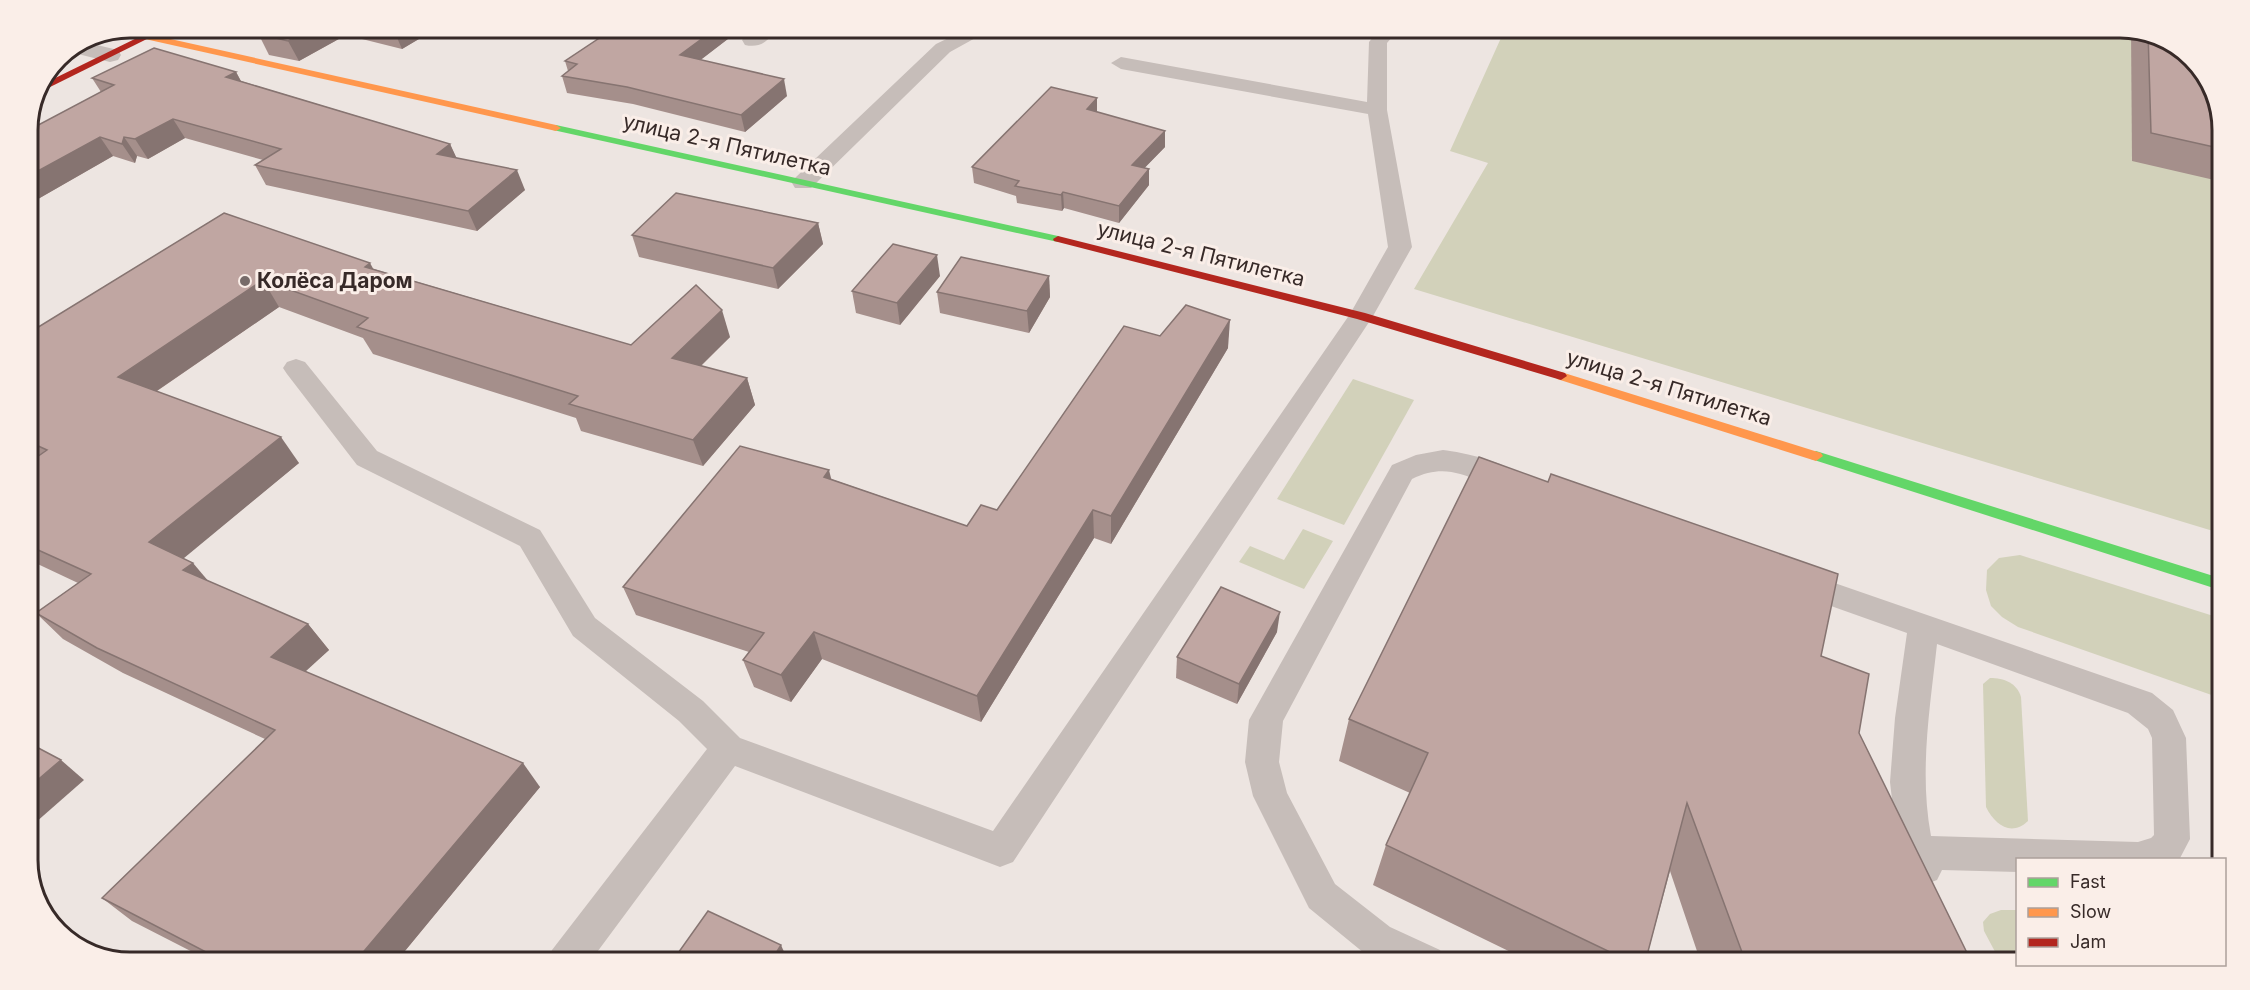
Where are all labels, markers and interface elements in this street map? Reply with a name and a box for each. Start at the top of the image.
street label: улица 2-я Пятилетка [621,108,834,181]
street label: улица 2-я Пятилетка [1095,216,1307,291]
place label: Колёса Даром [257,268,413,293]
marker: Колёса Даром [238,274,252,288]
street label: улица 2-я Пятилетка [1564,344,1775,431]
legend [2016,858,2226,966]
text: Fast [2070,871,2106,892]
text: Slow [2070,901,2111,922]
text: Jam [2070,931,2106,952]

